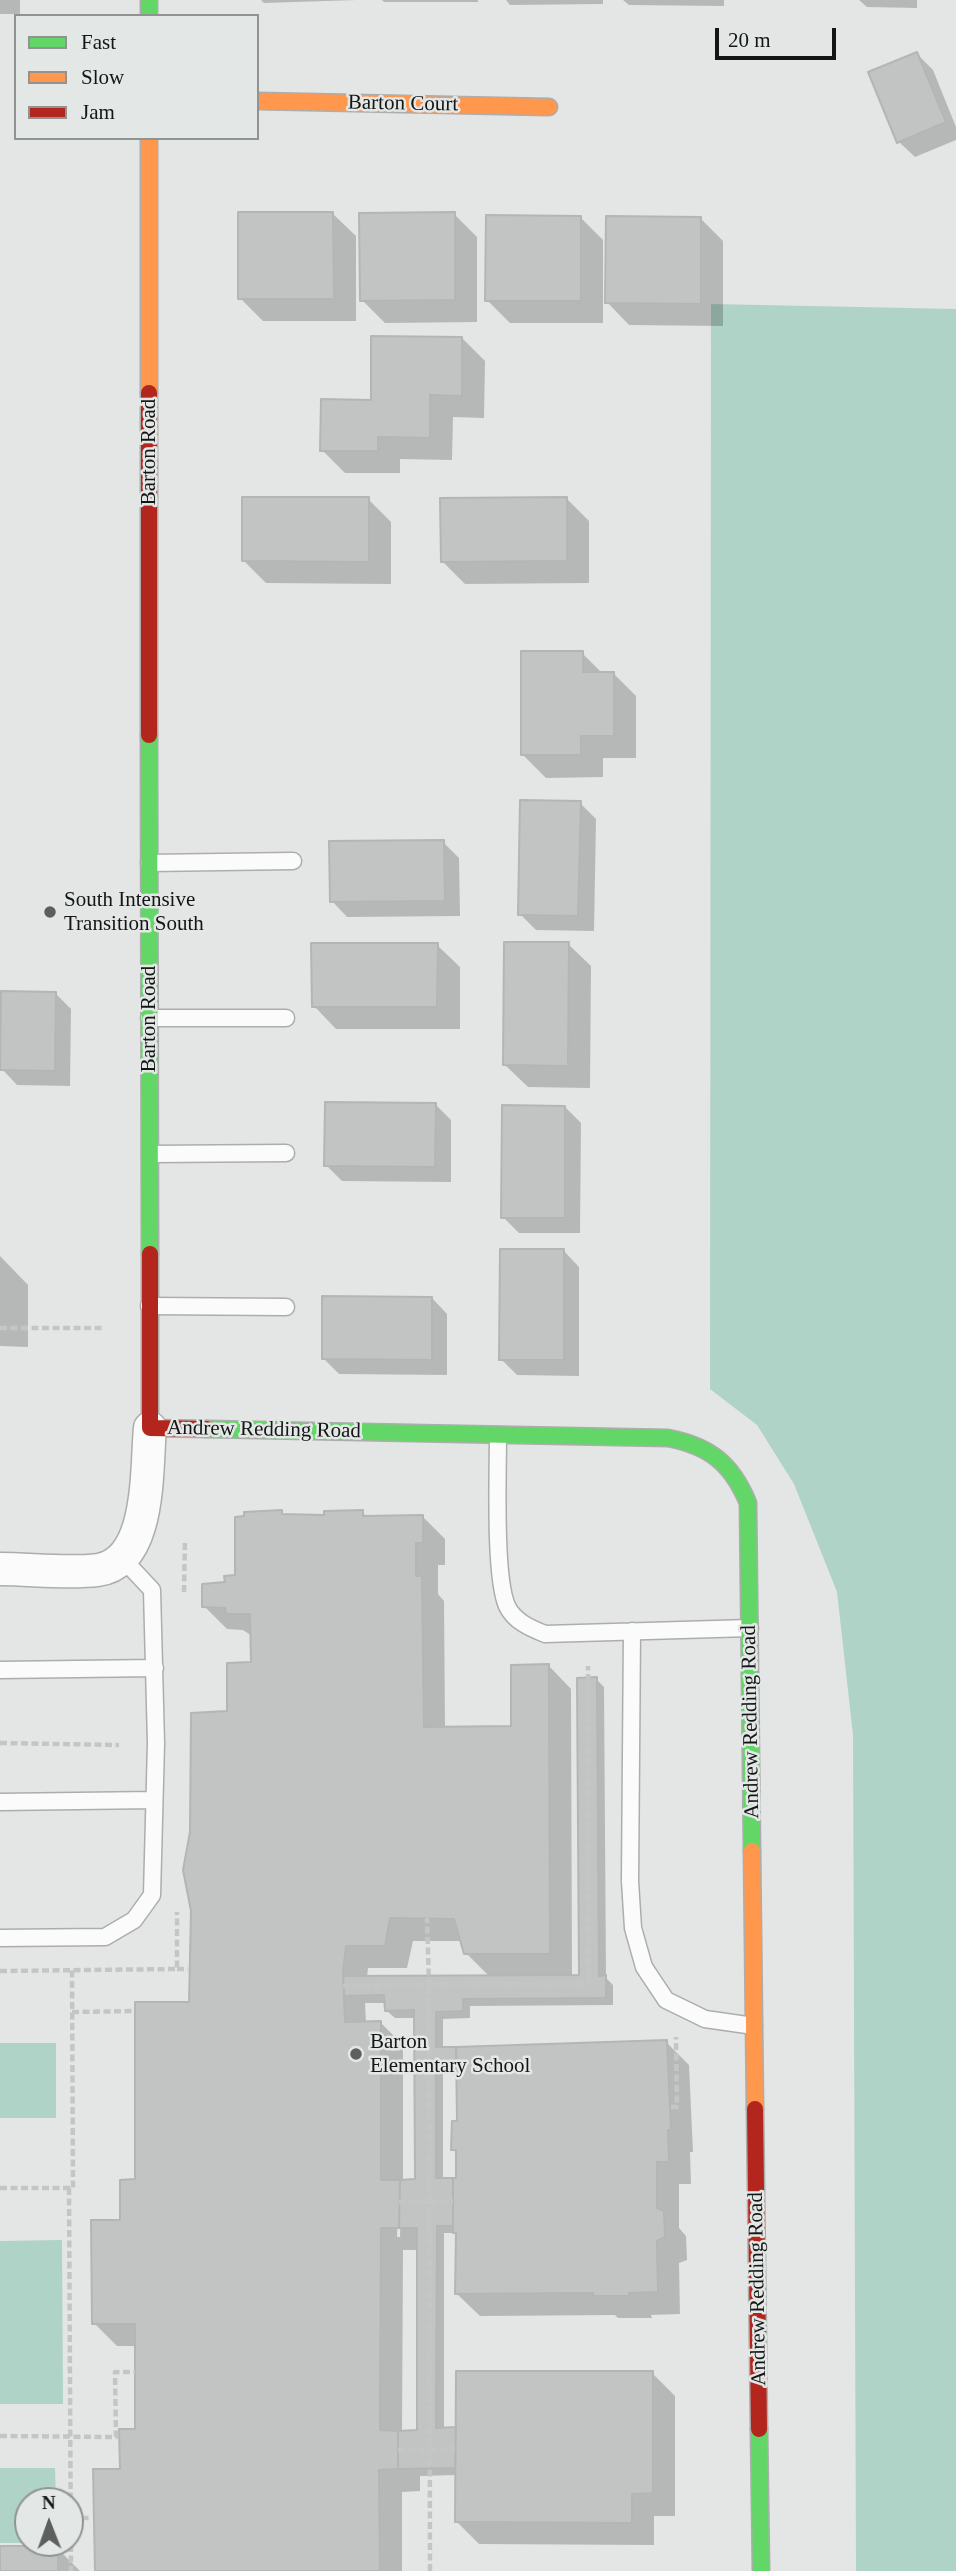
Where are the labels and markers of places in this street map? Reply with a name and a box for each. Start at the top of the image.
place label: South Intensive Transition South [64,887,204,937]
marker: South Intensive Transition South [42,904,58,920]
place label: Barton Elementary School [370,2029,530,2079]
marker: Barton Elementary School [348,2046,364,2062]

